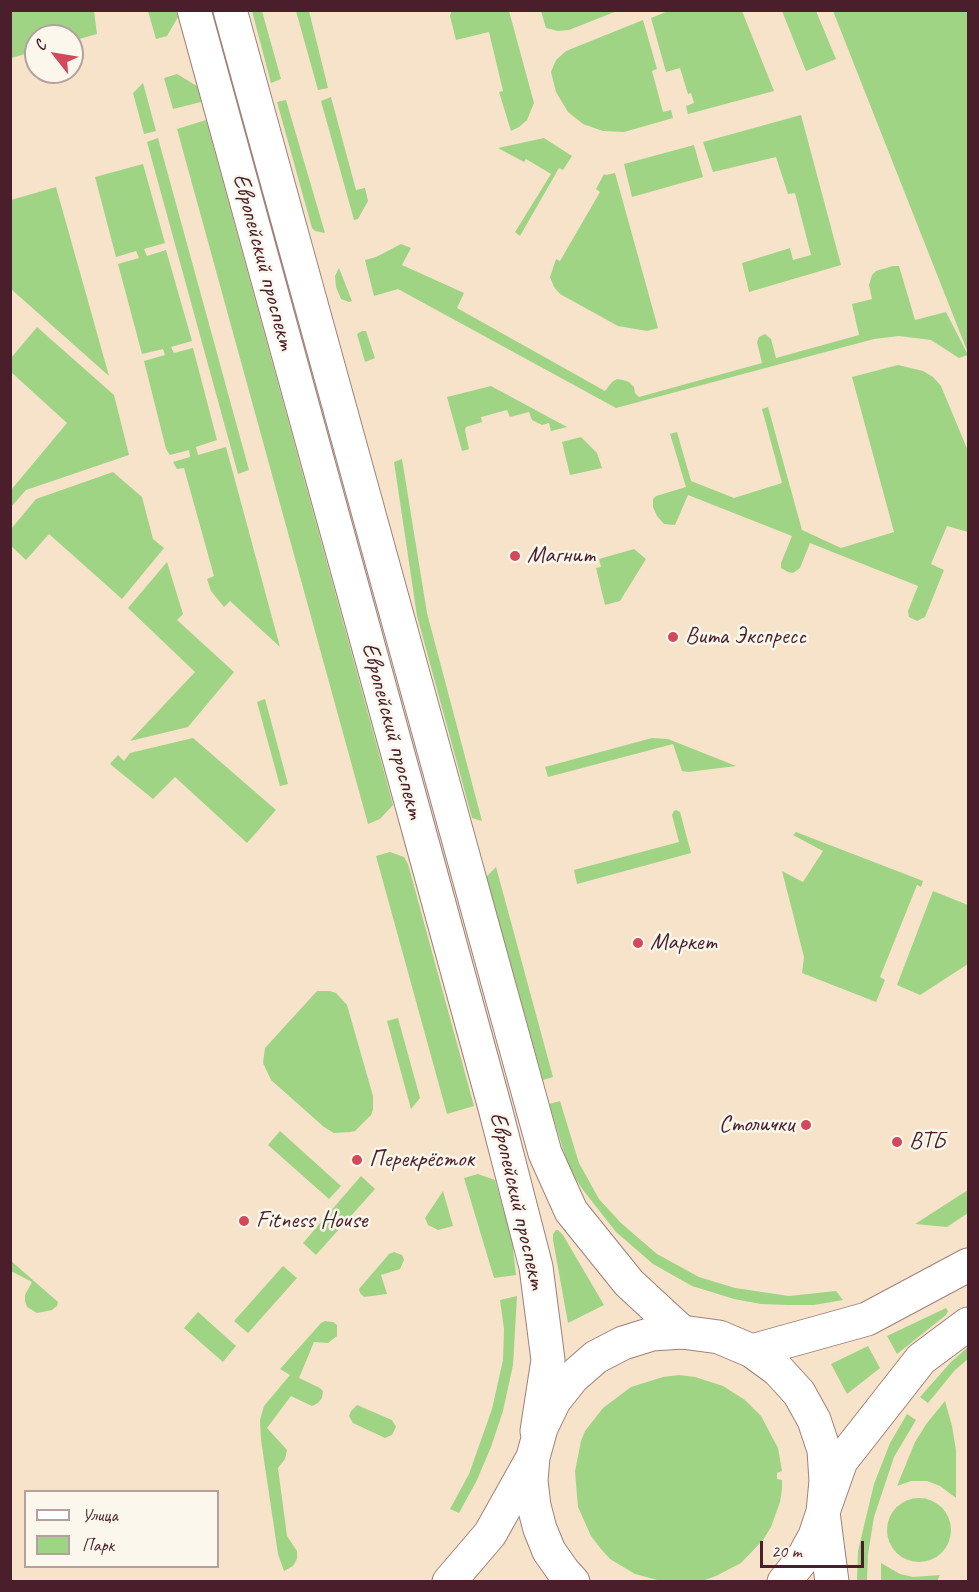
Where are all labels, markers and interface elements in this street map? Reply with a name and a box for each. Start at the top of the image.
north arrow [24,24,84,84]
text: С [30,37,51,54]
street label: Европейский проспект [226,171,300,353]
place label: Магнит [527,542,595,570]
marker: Магнит [508,549,522,563]
place label: Вита Экспресс [685,623,806,651]
marker: Вита Экспресс [666,630,680,644]
street label: Европейский проспект [355,640,429,822]
place label: Маркет [650,929,717,957]
marker: Маркет [631,936,645,950]
street label: Европейский проспект [483,1109,551,1293]
place label: Столички [719,1111,794,1139]
marker: Столички [799,1118,813,1132]
place label: ВТБ [909,1128,945,1156]
marker: ВТБ [890,1135,904,1149]
place label: Перекрёсток [369,1146,474,1174]
marker: Перекрёсток [350,1153,364,1167]
place label: Fitness House [256,1207,367,1235]
marker: Fitness House [237,1214,251,1228]
legend [24,1490,219,1568]
text: Улица [82,1504,118,1526]
scale bar [763,1529,866,1567]
text: Парк [82,1534,114,1556]
text: 20 m [771,1540,802,1562]

